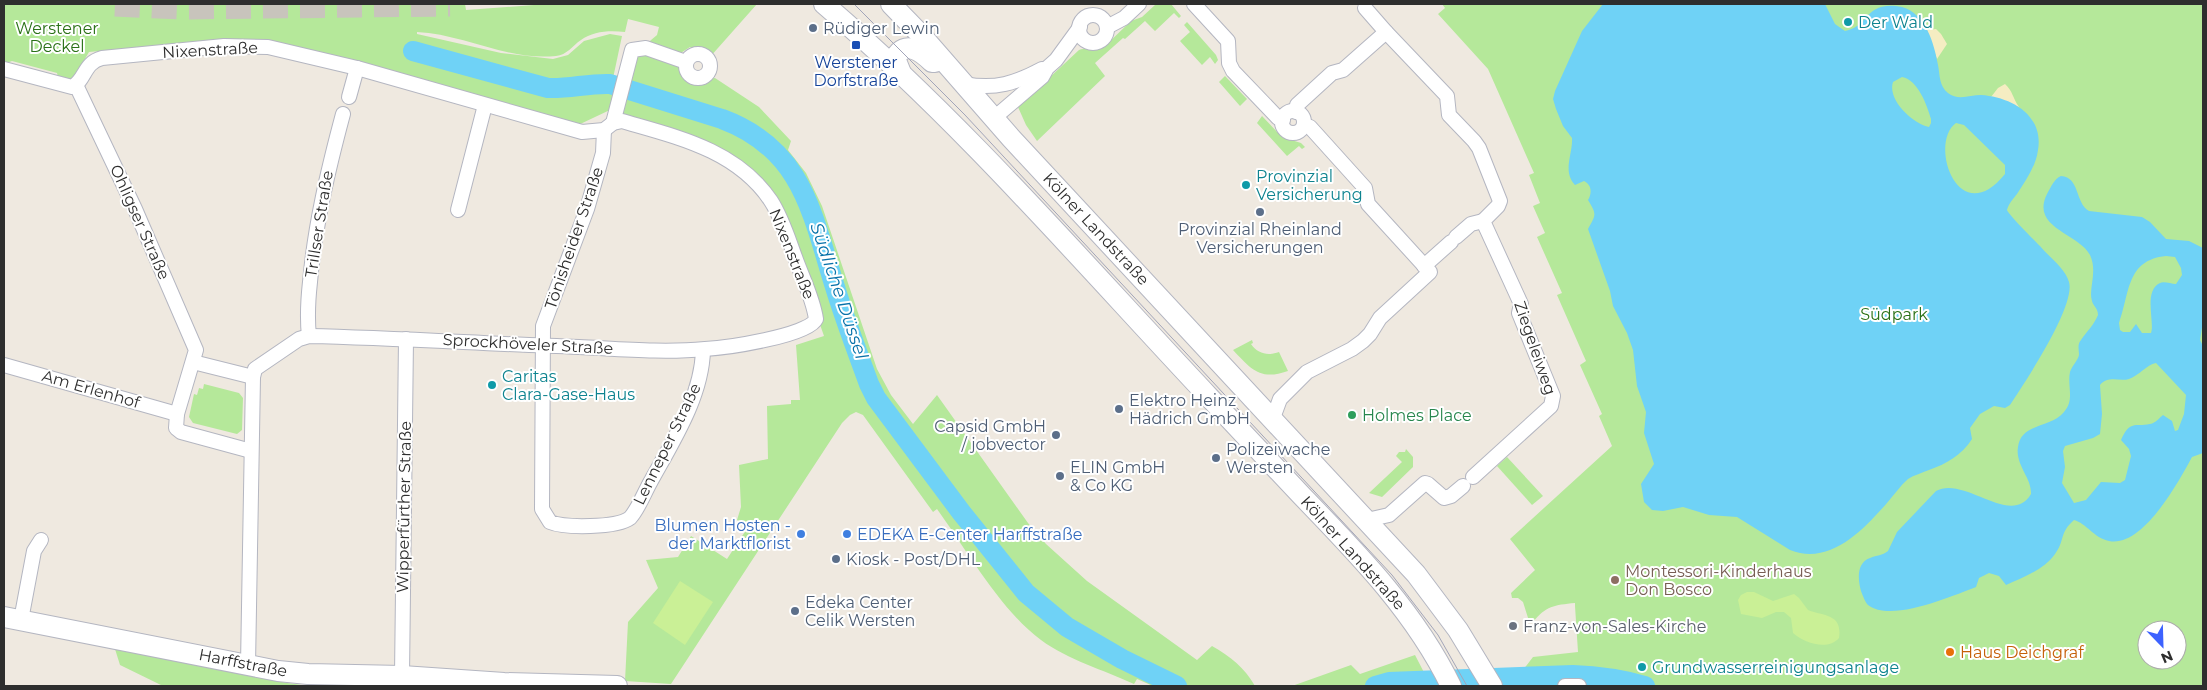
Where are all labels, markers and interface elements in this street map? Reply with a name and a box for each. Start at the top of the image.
place label: Der Wald [1858,13,1933,32]
marker: Der Wald [1842,16,1854,28]
park label: Werstener Deckel [15,19,99,56]
place label: Rüdiger Lewin [823,19,940,38]
marker: Rüdiger Lewin [807,22,819,34]
street label: Nixenstraße [162,38,258,62]
marker: Werstener Dorfstraße [850,39,862,51]
place label: Werstener Dorfstraße [814,53,898,90]
street label: Ohligser Straße [106,162,174,282]
street label: Tönisheider Straße [541,164,607,312]
place label: Provinzial Versicherung [1256,167,1363,204]
street label: Trillser Straße [301,169,337,279]
street label: Kölner Landstraße [1039,169,1153,289]
marker: Provinzial Versicherung [1240,179,1252,191]
street label: Nixenstraße [765,206,819,302]
marker: Provinzial Rheinland Versicherungen [1254,206,1266,218]
water label: Südliche Düssel [805,220,873,362]
place label: Provinzial Rheinland Versicherungen [1178,220,1342,257]
street label: Ziegeleiweg [1510,299,1560,397]
park label: Südpark [1860,305,1928,324]
street label: Sprockhöveler Straße [442,330,614,358]
street label: Am Erlenhof [40,366,143,412]
place label: Caritas Clara-Gase-Haus [502,367,635,404]
marker: Caritas Clara-Gase-Haus [486,379,498,391]
street label: Lenneper Straße [629,380,705,508]
place label: Elektro Heinz Hädrich GmbH [1129,391,1250,428]
marker: Elektro Heinz Hädrich GmbH [1113,403,1125,415]
place label: Holmes Place [1362,406,1472,425]
marker: Holmes Place [1346,409,1358,421]
place label: Capsid GmbH / jobvector [934,417,1046,454]
street label: Wipperfürther Straße [393,421,415,593]
marker: Capsid GmbH / jobvector [1050,429,1062,441]
place label: Polizeiwache Wersten [1226,440,1330,477]
marker: Polizeiwache Wersten [1210,452,1222,464]
place label: ELIN GmbH & Co KG [1070,458,1165,495]
marker: ELIN GmbH & Co KG [1054,470,1066,482]
street label: Kölner Landstraße [1297,492,1409,614]
place label: Blumen Hosten - der Marktflorist [654,516,791,553]
place label: EDEKA E-Center Harffstraße [857,525,1082,544]
marker: Blumen Hosten - der Marktflorist [795,528,807,540]
marker: EDEKA E-Center Harffstraße [841,528,853,540]
place label: Kiosk - Post/DHL [846,550,981,569]
marker: Kiosk - Post/DHL [830,553,842,565]
place label: Montessori-Kinderhaus Don Bosco [1625,562,1812,599]
marker: Montessori-Kinderhaus Don Bosco [1609,574,1621,586]
place label: Edeka Center Celik Wersten [805,593,915,630]
marker: Edeka Center Celik Wersten [789,605,801,617]
place label: Franz-von-Sales-Kirche [1523,617,1706,636]
marker: Franz-von-Sales-Kirche [1507,620,1519,632]
north arrow [2137,620,2187,670]
place label: Haus Deichgraf [1960,643,2084,662]
street label: Harffstraße [197,645,289,681]
marker: Haus Deichgraf [1944,646,1956,658]
text: N [2158,646,2176,667]
place label: Grundwasserreinigungsanlage [1652,658,1899,677]
marker: Grundwasserreinigungsanlage [1636,661,1648,673]

